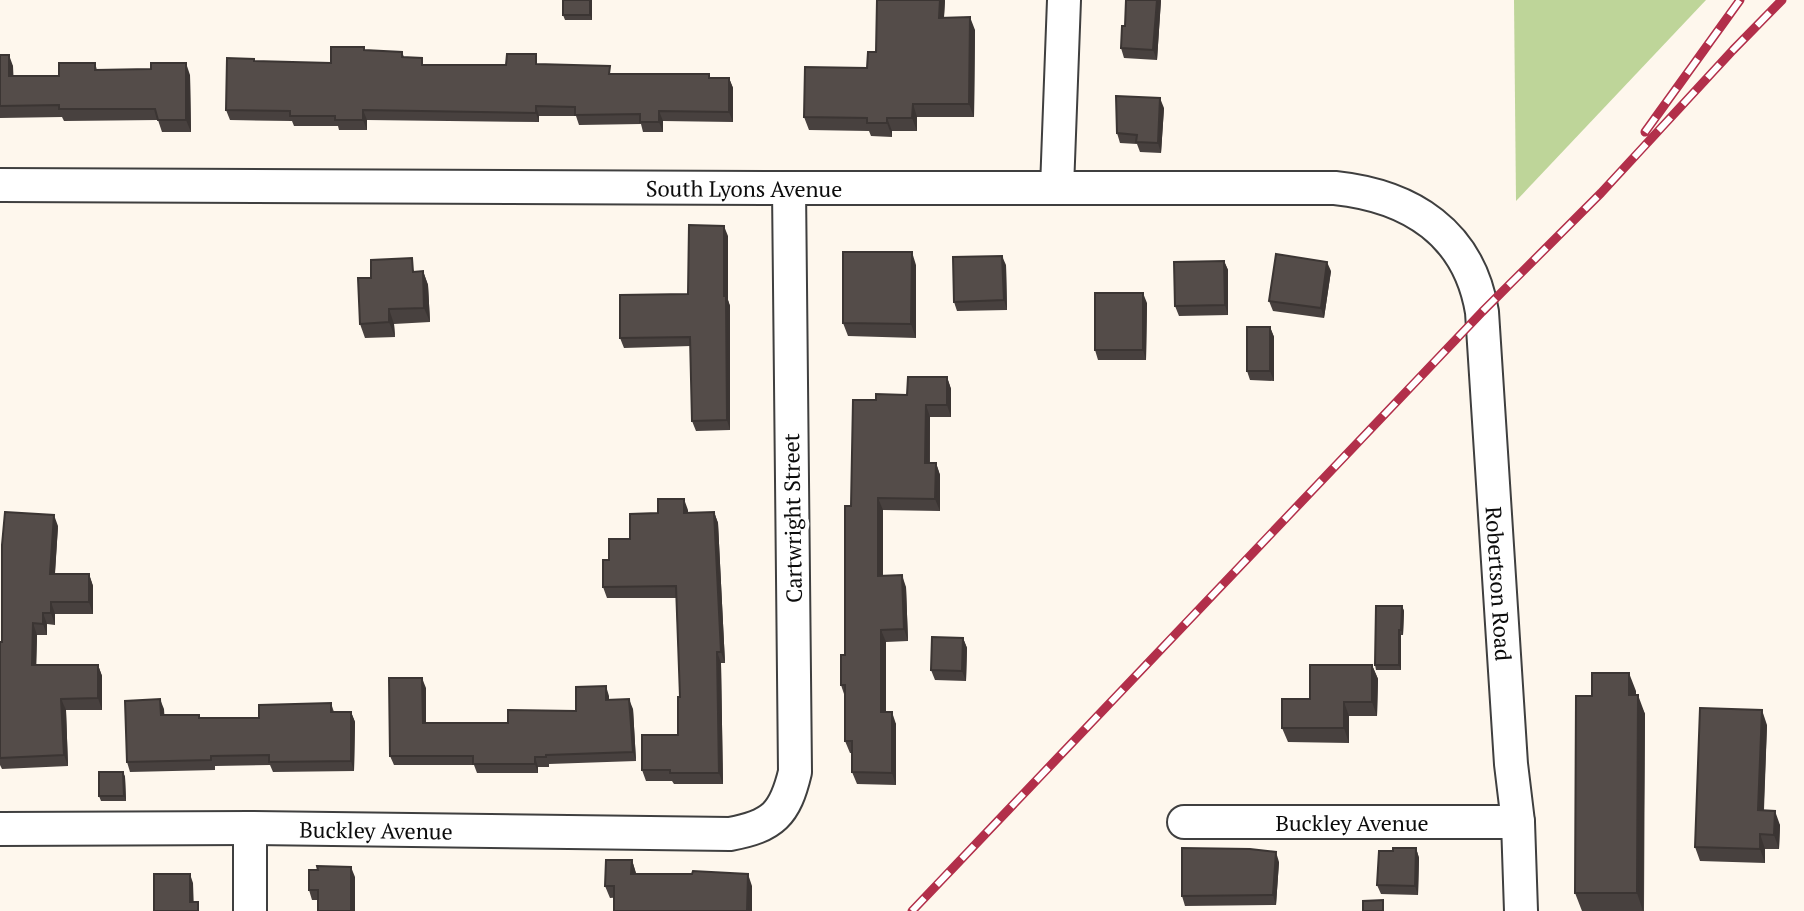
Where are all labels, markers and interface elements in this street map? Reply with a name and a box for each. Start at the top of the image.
street label: South Lyons Avenue [646,173,842,203]
street label: Cartwright Street [776,433,808,603]
street label: Robertson Road [1480,505,1519,662]
street label: Buckley Avenue [1275,808,1429,837]
street label: Buckley Avenue [299,814,453,845]

